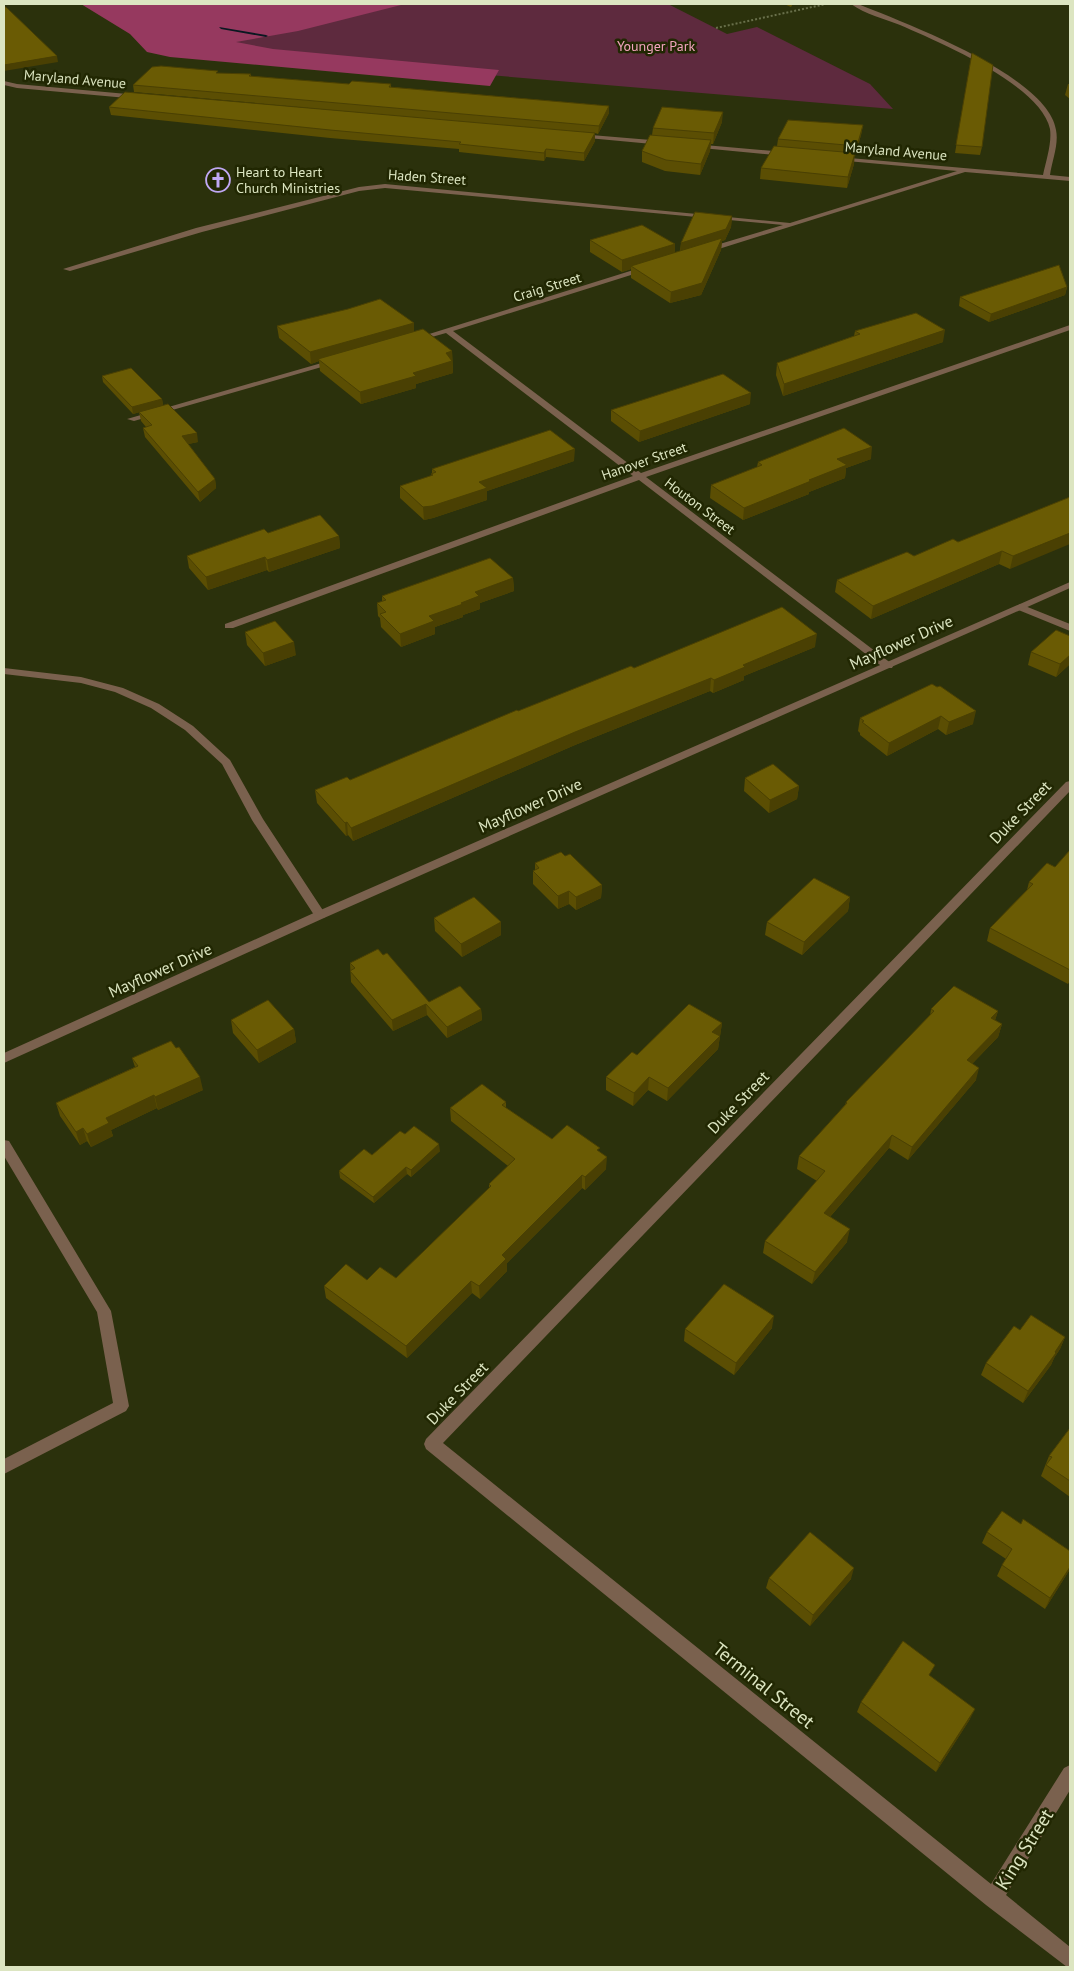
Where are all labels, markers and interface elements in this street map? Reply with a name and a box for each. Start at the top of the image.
park label: Younger Park [617,37,695,55]
street label: Maryland Avenue [23,66,127,92]
street label: Maryland Avenue [844,138,948,164]
place label: Heart to Heart Church Ministries [236,163,340,197]
street label: Haden Street [387,165,467,189]
church icon: Heart to Heart Church Ministries [205,167,231,193]
street label: Craig Street [511,268,583,306]
street label: Hanover Street [599,438,689,484]
street label: Houton Street [661,474,739,539]
street label: Mayflower Drive [846,610,956,674]
street label: Mayflower Drive [475,773,585,837]
street label: Duke Street [985,776,1055,848]
street label: Mayflower Drive [105,938,215,1002]
street label: Duke Street [703,1066,773,1138]
street label: Duke Street [422,1357,492,1429]
street label: Terminal Street [708,1637,820,1734]
street label: King Street [990,1804,1059,1894]

